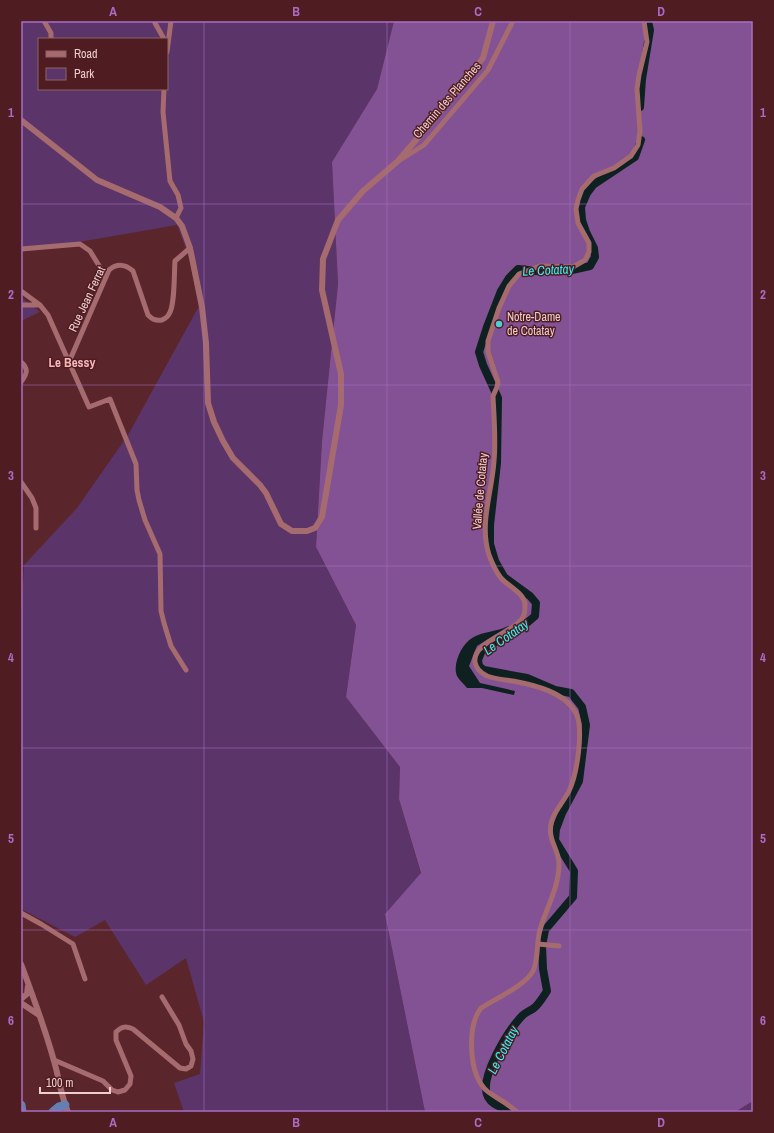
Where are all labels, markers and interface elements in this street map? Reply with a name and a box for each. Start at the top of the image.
text: A [109,3,117,20]
text: B [292,3,300,20]
text: C [474,3,482,20]
text: D [657,3,665,20]
legend [38,38,168,90]
text: Road [74,46,98,62]
street label: Chemin des Planches [409,58,485,142]
text: Park [74,66,94,82]
text: 1 [8,104,14,121]
text: 1 [760,104,766,121]
water label: Le Cotatay [522,260,575,280]
street label: Rue Jean Ferrat [65,263,109,334]
text: 2 [8,286,14,303]
text: 2 [760,286,766,303]
place label: Notre-Dame de Cotatay [507,309,561,339]
marker: Notre-Dame de Cotatay [494,319,504,329]
district label: Le Bessy [49,354,95,371]
street label: Vallée de Cotatay [469,452,491,530]
text: 3 [8,467,14,484]
text: 3 [760,467,766,484]
water label: Le Cotatay [480,615,533,659]
text: 4 [8,649,14,666]
text: 4 [760,649,766,666]
text: 5 [8,830,14,847]
text: 5 [760,830,766,847]
text: 6 [8,1012,14,1029]
text: 6 [760,1012,766,1029]
water label: Le Cotatay [484,1023,523,1077]
scale bar [40,1069,110,1095]
text: 100 m [46,1075,73,1091]
text: A [109,1114,117,1131]
text: B [292,1114,300,1131]
text: C [474,1114,482,1131]
text: D [657,1114,665,1131]

